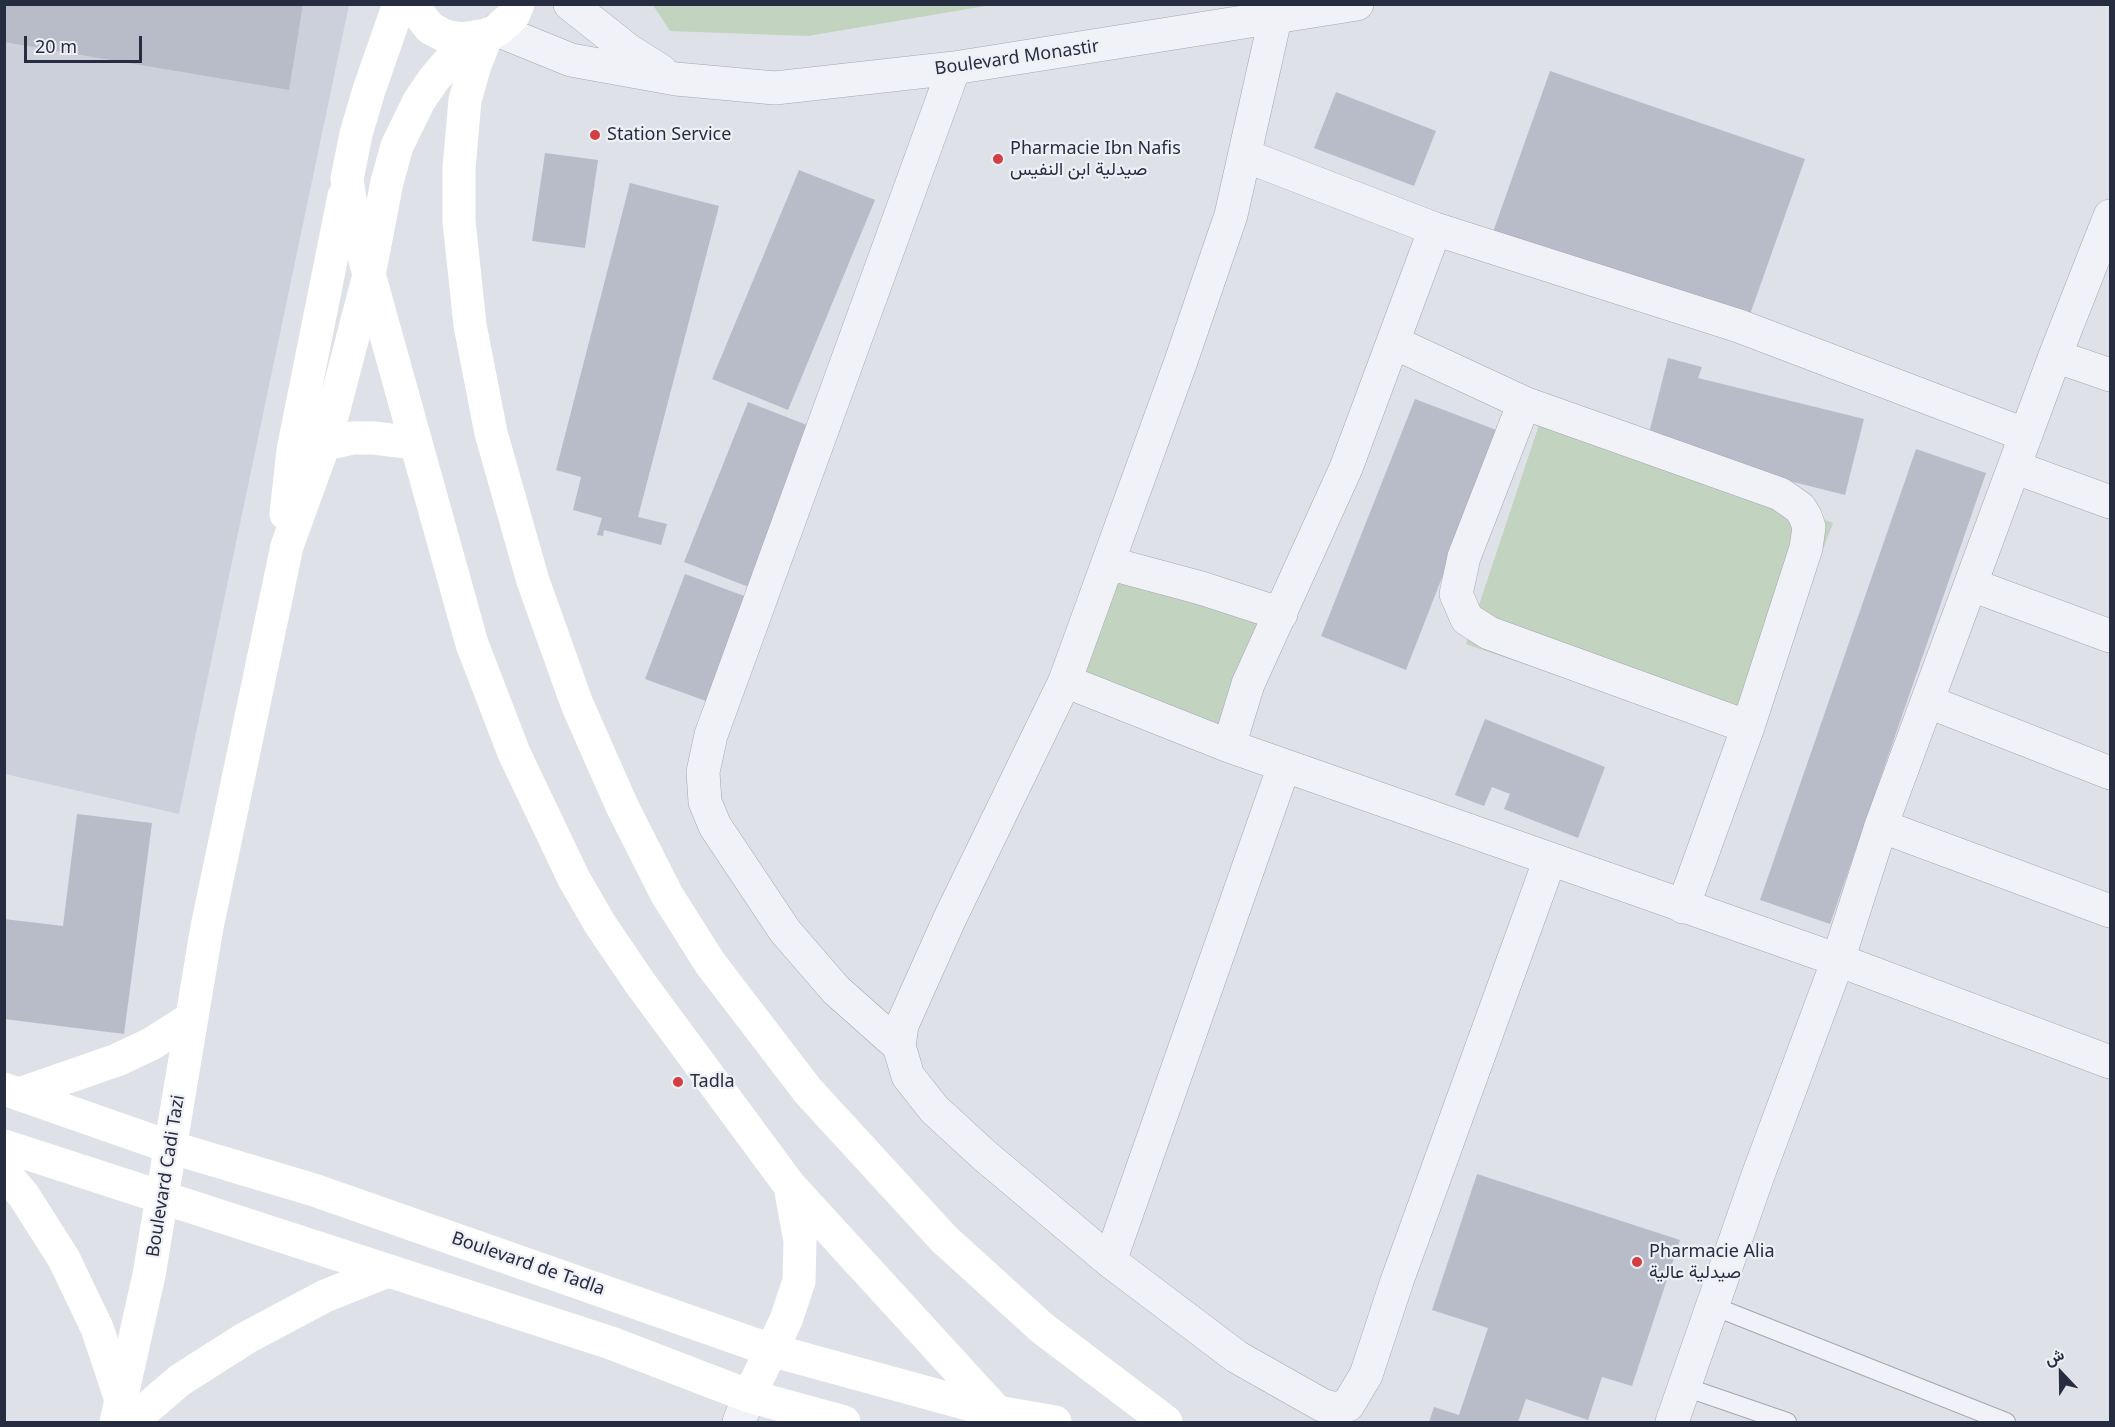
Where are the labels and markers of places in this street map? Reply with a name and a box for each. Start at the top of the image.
place label: Station Service [607,124,731,146]
marker: Station Service [588,128,602,142]
place label: Pharmacie Ibn Nafis صيدلية ابن النفيس [1010,138,1181,180]
marker: Pharmacie Ibn Nafis صيدلية ابن النفيس [991,152,1005,166]
place label: Tadla [690,1071,734,1093]
marker: Tadla [671,1075,685,1089]
place label: Pharmacie Alia صيدلية عالية [1649,1241,1774,1284]
marker: Pharmacie Alia صيدلية عالية [1630,1255,1644,1269]

